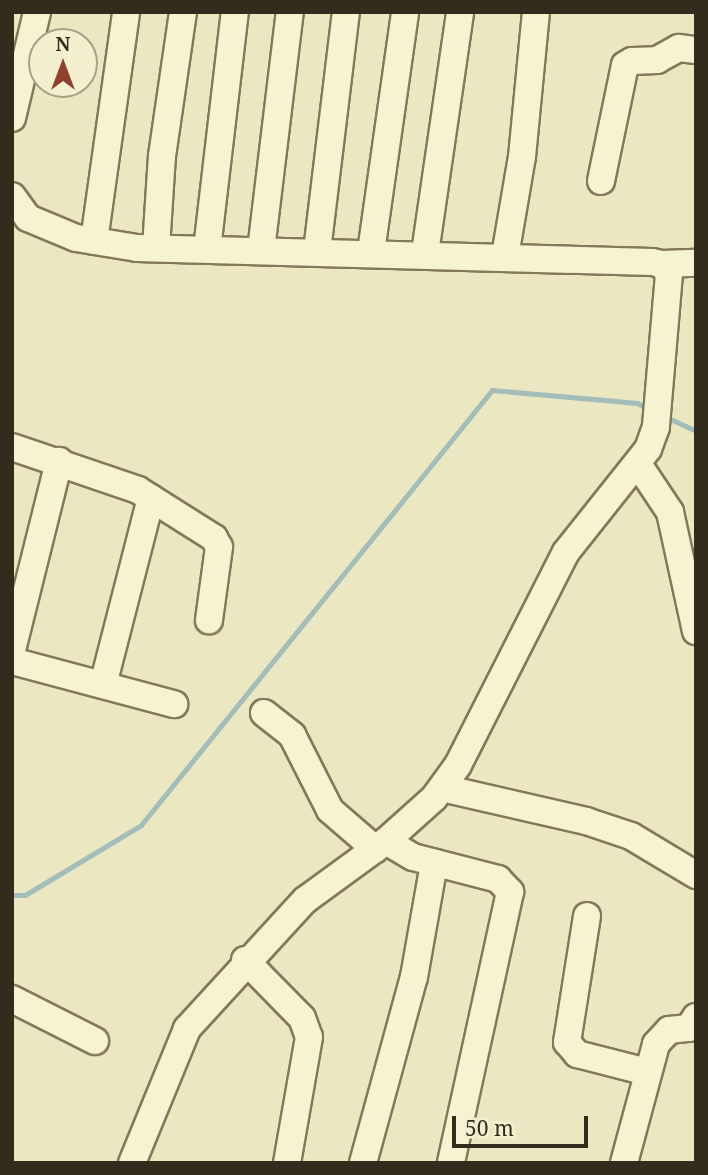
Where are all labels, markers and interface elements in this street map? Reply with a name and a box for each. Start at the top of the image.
north arrow [28,28,98,98]
text: N [56,31,70,57]
scale bar [456,1102,592,1146]
text: 50 m [465,1114,514,1142]

